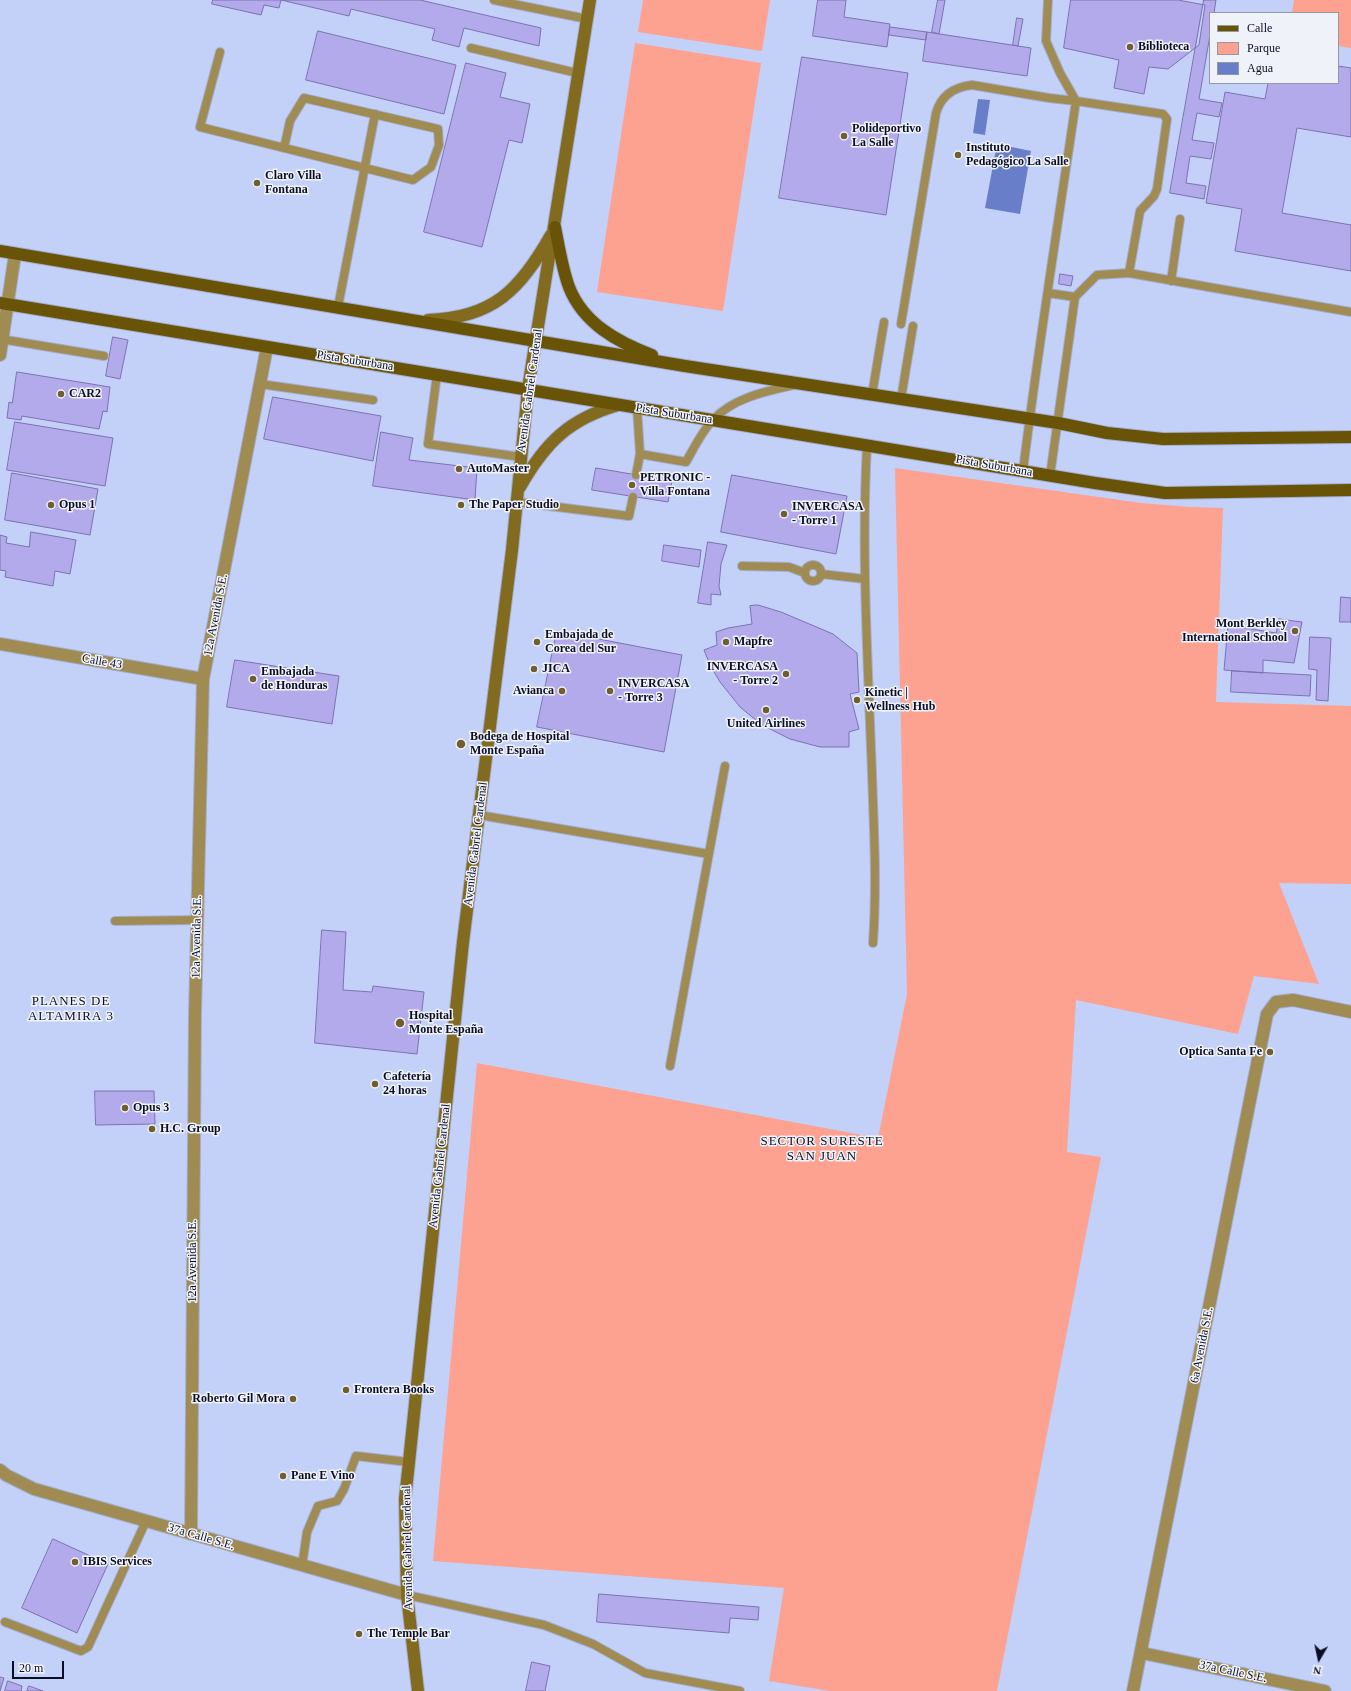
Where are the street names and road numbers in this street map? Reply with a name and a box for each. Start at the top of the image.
street label: Avenida Gabriel Cardenal [514,328,546,454]
street label: Pista Suburbana [316,348,394,374]
street label: Pista Suburbana [635,401,713,427]
street label: Pista Suburbana [955,452,1033,480]
street label: 12a Avenida S.E. [201,573,231,657]
street label: Calle 43 [81,651,123,673]
street label: Avenida Gabriel Cardenal [461,781,491,907]
street label: 12a Avenida S.E. [189,895,205,979]
street label: Avenida Gabriel Cardenal [426,1103,454,1229]
street label: 12a Avenida S.E. [186,1219,200,1303]
street label: 6a Avenida S.E. [1188,1306,1216,1384]
street label: Avenida Gabriel Cardenal [400,1485,416,1611]
street label: 37a Calle S.E. [166,1521,236,1553]
street label: 37a Calle S.E. [1198,1658,1268,1686]

